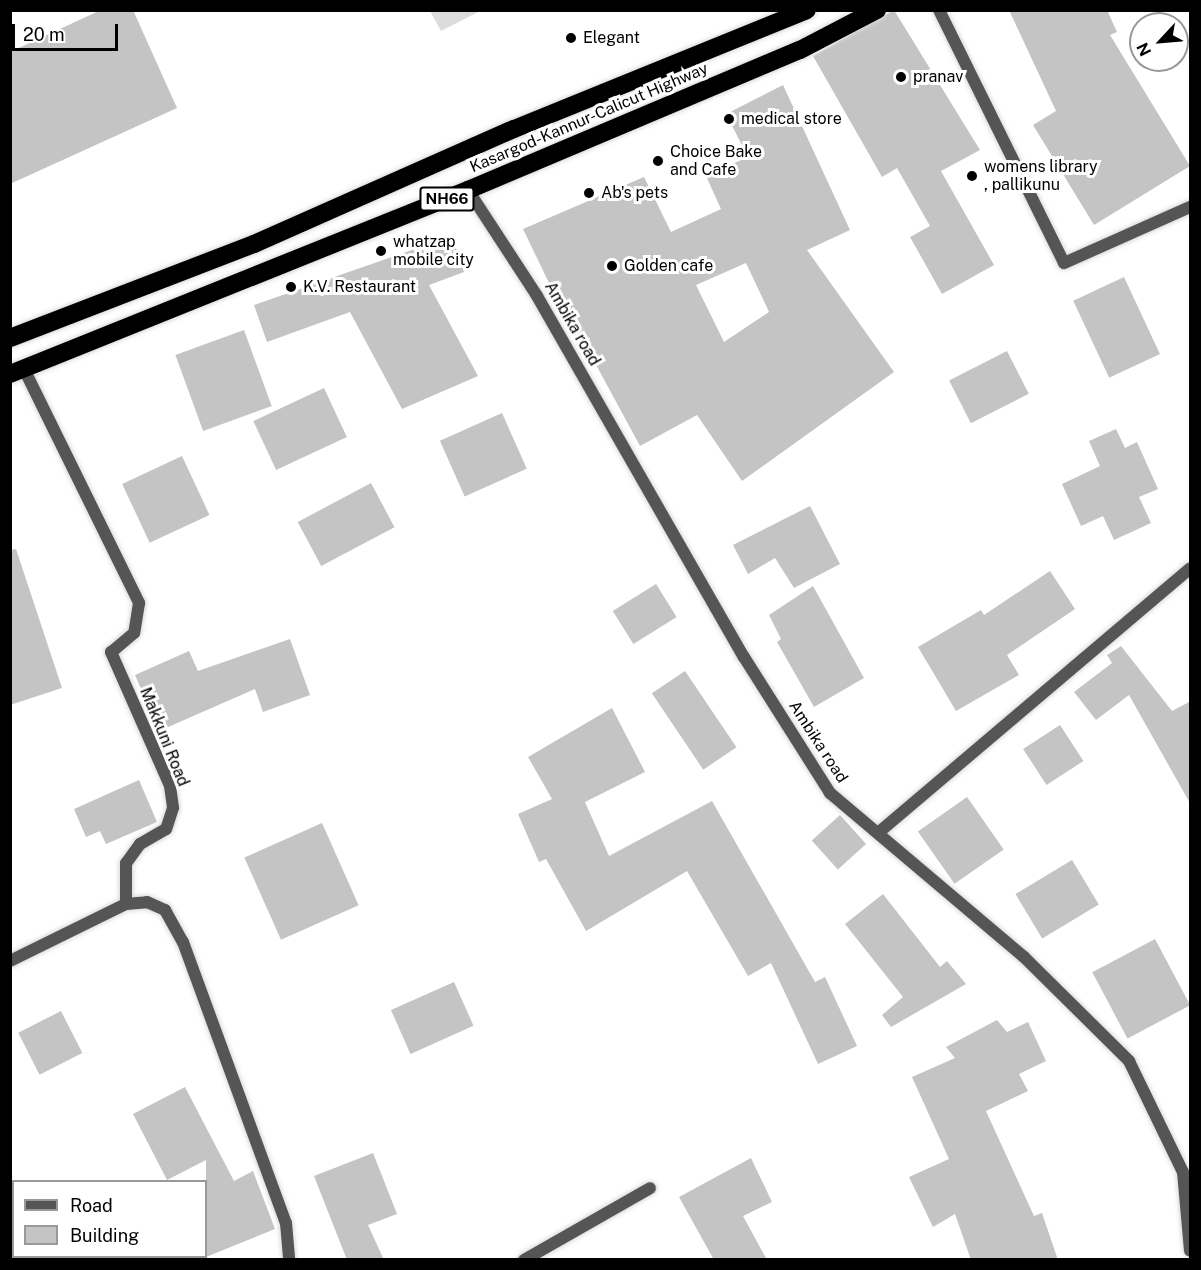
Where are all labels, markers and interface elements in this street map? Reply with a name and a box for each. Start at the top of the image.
scale bar [15,12,122,50]
north arrow [1129,12,1189,72]
text: 20 m [23,24,65,45]
place label: Elegant [583,28,640,48]
marker: Elegant [564,31,578,45]
text: N [1133,39,1155,59]
street label: Kasargod-Kannur-Calicut Highway [467,59,711,177]
place label: pranav [913,67,963,87]
marker: pranav [894,70,908,84]
place label: medical store [741,109,842,129]
marker: medical store [722,112,736,126]
place label: Choice Bake and Cafe [670,142,762,180]
marker: Choice Bake and Cafe [651,154,665,168]
place label: womens library , pallikunu [984,157,1098,195]
marker: womens library , pallikunu [965,169,979,183]
place label: Ab's pets [601,183,668,203]
marker: Ab's pets [582,186,596,200]
road number: NH66 [418,187,476,211]
place label: whatzap mobile city [393,232,474,270]
marker: whatzap mobile city [374,244,388,258]
place label: Golden cafe [624,256,713,276]
marker: Golden cafe [605,259,619,273]
place label: K.V. Restaurant [303,277,416,297]
street label: Ambika road [540,279,604,369]
marker: K.V. Restaurant [284,280,298,294]
street label: Makkuni Road [135,685,193,789]
street label: Ambika road [784,697,852,787]
legend [12,1180,207,1258]
text: Road [70,1195,113,1216]
text: Building [70,1225,139,1246]

